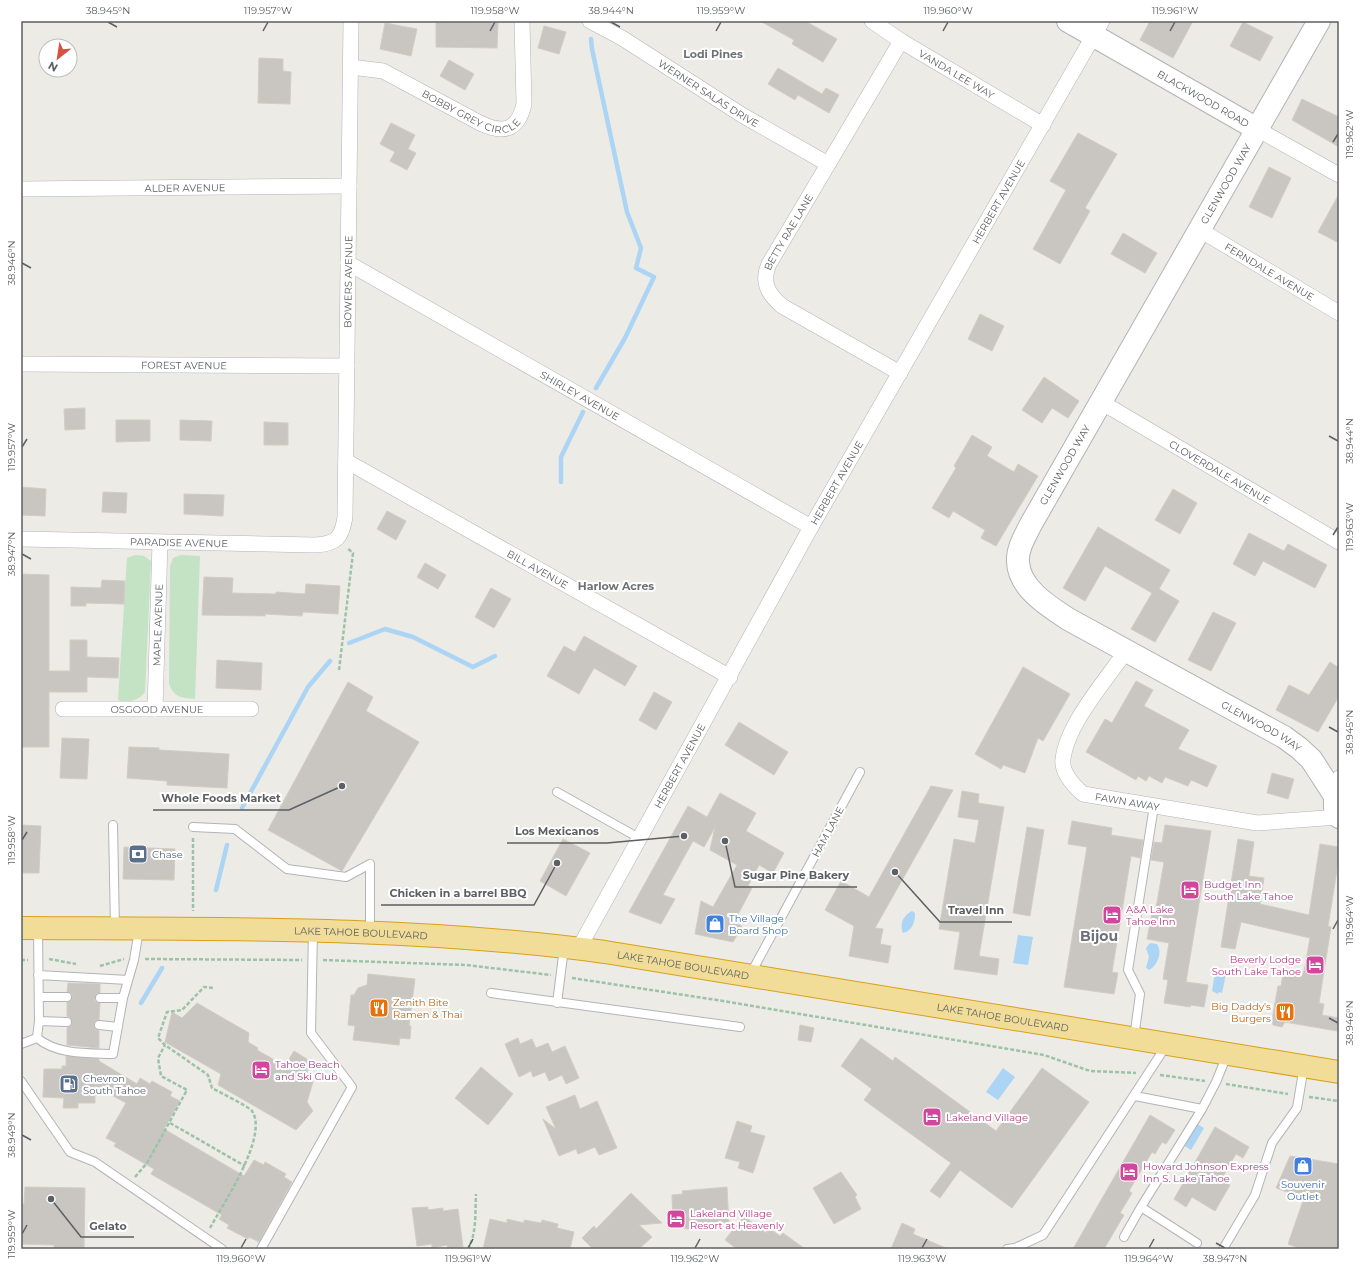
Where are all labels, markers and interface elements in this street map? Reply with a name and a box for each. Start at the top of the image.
text: 38.945°N [86,4,130,17]
text: 119.957°W [244,4,292,17]
text: 119.958°W [470,4,520,17]
text: 38.944°N [588,4,634,17]
text: 119.959°W [697,4,745,17]
text: 119.960°W [923,4,973,17]
text: 119.961°W [1152,4,1198,17]
north arrow [38,38,78,78]
district label: Lodi Pines [683,47,743,61]
street label: VANDA LEE WAY [917,47,997,102]
street label: WERNER SALAS DRIVE [656,57,762,130]
text: N [46,58,60,75]
street label: BLACKWOOD ROAD [1155,67,1252,130]
street label: BOBBY GREY CIRCLE [420,87,523,136]
text: 119.962°W [1343,110,1356,158]
street label: GLENWOOD WAY [1198,141,1255,227]
street label: HERBERT AVENUE [969,157,1028,246]
street label: ALDER AVENUE [144,181,226,194]
street label: BETTY RAE LANE [761,191,816,272]
street label: BOWERS AVENUE [341,235,355,328]
text: 38.946°N [5,240,18,286]
street label: FERNDALE AVENUE [1222,240,1317,303]
street label: FOREST AVENUE [141,358,227,372]
street label: SHIRLEY AVENUE [538,368,622,423]
text: 38.944°N [1343,418,1356,464]
street label: GLENWOOD WAY [1037,422,1094,508]
text: 119.957°W [5,423,18,471]
street label: CLOVERDALE AVENUE [1167,437,1273,507]
street label: HERBERT AVENUE [807,438,866,527]
text: 119.963°W [1343,503,1356,551]
text: 38.947°N [5,532,18,576]
street label: PARADISE AVENUE [130,535,228,550]
street label: BILL AVENUE [505,546,571,591]
district label: Harlow Acres [578,579,654,593]
street label: MAPLE AVENUE [150,583,165,666]
street label: GLENWOOD WAY [1219,698,1305,755]
street label: OSGOOD AVENUE [110,703,204,716]
text: 38.945°N [1343,710,1356,754]
street label: HERBERT AVENUE [651,721,708,811]
callout: Whole Foods Market [153,787,289,810]
street label: FAWN AWAY [1094,790,1161,813]
text: Whole Foods Market [161,791,281,805]
street label: HAM LANE [809,804,847,859]
text: 119.958°W [5,815,18,865]
callout: Los Mexicanos [507,820,607,843]
text: Los Mexicanos [515,824,599,838]
bank icon: Chase [127,843,149,865]
place label: Chase [152,848,183,861]
callout: Sugar Pine Bakery [735,864,857,887]
text: Sugar Pine Bakery [743,868,850,882]
place label: Budget Inn South Lake Tahoe [1204,878,1293,903]
hotel icon: Budget Inn South Lake Tahoe [1179,879,1201,901]
callout: Chicken in a barrel BBQ [381,882,534,905]
text: Chicken in a barrel BBQ [390,886,527,900]
text: 119.964°W [1343,895,1356,945]
callout: Travel Inn [940,899,1012,922]
text: Travel Inn [948,903,1004,917]
place label: A&A Lake Tahoe Inn [1126,903,1176,928]
hotel icon: A&A Lake Tahoe Inn [1101,904,1123,926]
place label: The Village Board Shop [729,912,788,937]
shop icon: The Village Board Shop [704,913,726,935]
street label: LAKE TAHOE BOULEVARD [294,924,428,942]
district label: Bijou [1080,927,1118,945]
street label: LAKE TAHOE BOULEVARD [616,948,750,982]
place label: Beverly Lodge South Lake Tahoe [1212,953,1301,978]
hotel icon: Beverly Lodge South Lake Tahoe [1304,954,1326,976]
place label: Zenith Bite Ramen & Thai [393,996,463,1021]
restaurant icon: Zenith Bite Ramen & Thai [368,997,390,1019]
street label: LAKE TAHOE BOULEVARD [936,1000,1070,1034]
place label: Big Daddy's Burgers [1211,1000,1271,1025]
text: 38.946°N [1343,1000,1356,1046]
restaurant icon: Big Daddy's Burgers [1274,1001,1296,1023]
place label: Tahoe Beach and Ski Club [275,1058,340,1083]
hotel icon: Tahoe Beach and Ski Club [250,1059,272,1081]
place label: Chevron South Tahoe [83,1072,146,1097]
fuel station icon: Chevron South Tahoe [58,1073,80,1095]
hotel icon: Lakeland Village [921,1106,943,1128]
place label: Lakeland Village [946,1111,1028,1124]
text: 38.949°N [5,1112,18,1158]
shop icon: Souvenir Outlet [1292,1155,1314,1177]
place label: Howard Johnson Express Inn S. Lake Tahoe [1143,1160,1269,1185]
hotel icon: Howard Johnson Express Inn S. Lake Tahoe [1118,1161,1140,1183]
place label: Souvenir Outlet [1281,1178,1325,1203]
place label: Lakeland Village Resort at Heavenly [690,1207,784,1232]
hotel icon: Lakeland Village Resort at Heavenly [665,1208,687,1230]
text: 119.959°W [5,1210,18,1258]
callout: Gelato [81,1214,134,1237]
text: Gelato [89,1219,127,1233]
text: 119.960°W [216,1252,266,1265]
text: 119.961°W [445,1252,491,1265]
text: 119.962°W [671,1252,719,1265]
text: 119.963°W [898,1252,946,1265]
text: 119.964°W [1124,1252,1174,1265]
text: 38.947°N [1203,1252,1247,1265]

